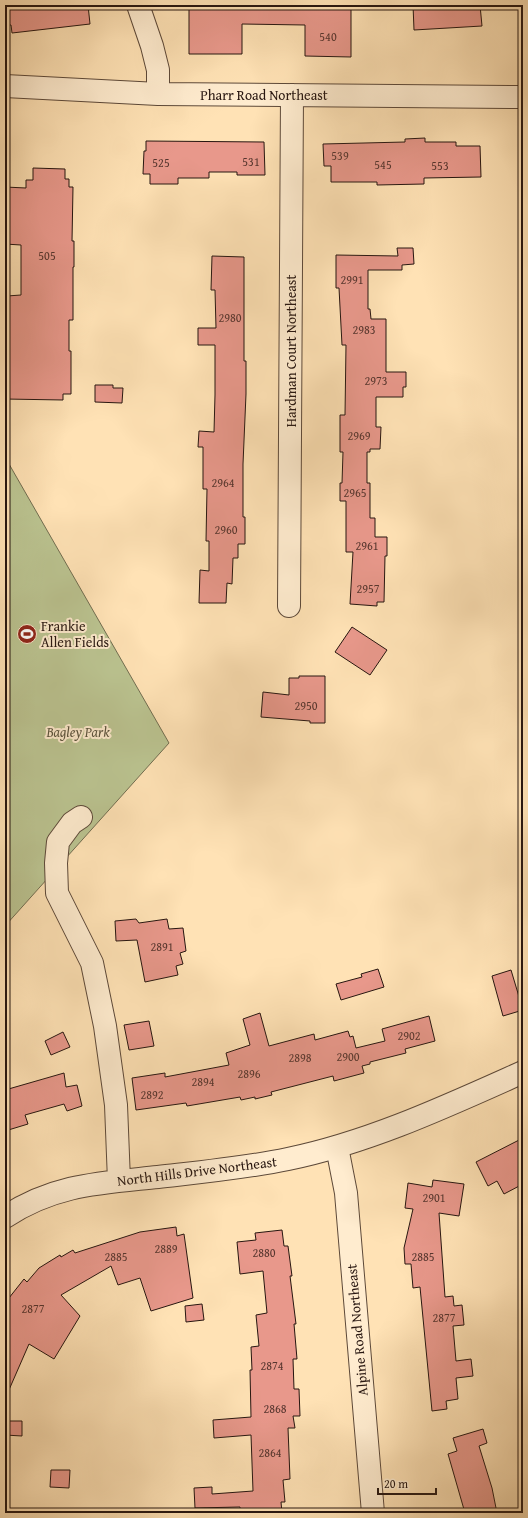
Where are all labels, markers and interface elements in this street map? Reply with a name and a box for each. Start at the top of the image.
house number: 540 [319,28,337,45]
street label: Pharr Road Northeast [200,85,328,105]
house number: 539 [331,147,349,164]
house number: 531 [242,153,260,170]
house number: 525 [152,154,170,171]
house number: 545 [374,156,392,173]
house number: 553 [431,157,449,174]
house number: 505 [38,247,56,264]
house number: 2991 [340,271,364,288]
street label: Hardman Court Northeast [281,275,301,427]
house number: 2980 [218,309,242,326]
house number: 2983 [352,321,376,338]
house number: 2973 [364,372,388,389]
house number: 2969 [347,427,371,444]
house number: 2964 [211,474,235,491]
house number: 2965 [343,484,367,501]
house number: 2960 [214,521,238,538]
house number: 2961 [355,537,379,554]
house number: 2957 [356,580,380,597]
place label: Frankie Allen Fields [41,616,109,652]
sports icon: Frankie Allen Fields [16,623,38,645]
house number: 2950 [294,697,318,714]
park label: Bagley Park [45,722,110,742]
house number: 2891 [150,938,174,955]
house number: 2902 [397,1027,421,1044]
house number: 2900 [336,1048,360,1065]
house number: 2898 [288,1049,312,1066]
house number: 2896 [237,1065,261,1082]
house number: 2894 [191,1073,215,1090]
house number: 2892 [140,1086,164,1103]
street label: North Hills Drive Northeast [116,1151,278,1191]
house number: 2901 [422,1189,446,1206]
house number: 2889 [154,1240,178,1257]
house number: 2880 [252,1244,276,1261]
house number: 2885 [104,1248,128,1265]
house number: 2885 [411,1248,435,1265]
street label: Alpine Road Northeast [341,1263,373,1397]
house number: 2877 [21,1300,45,1317]
house number: 2877 [432,1309,456,1326]
house number: 2874 [260,1357,284,1374]
house number: 2868 [263,1400,287,1417]
house number: 2864 [258,1444,282,1461]
scale bar [378,1470,436,1496]
text: 20 m [384,1475,408,1492]

